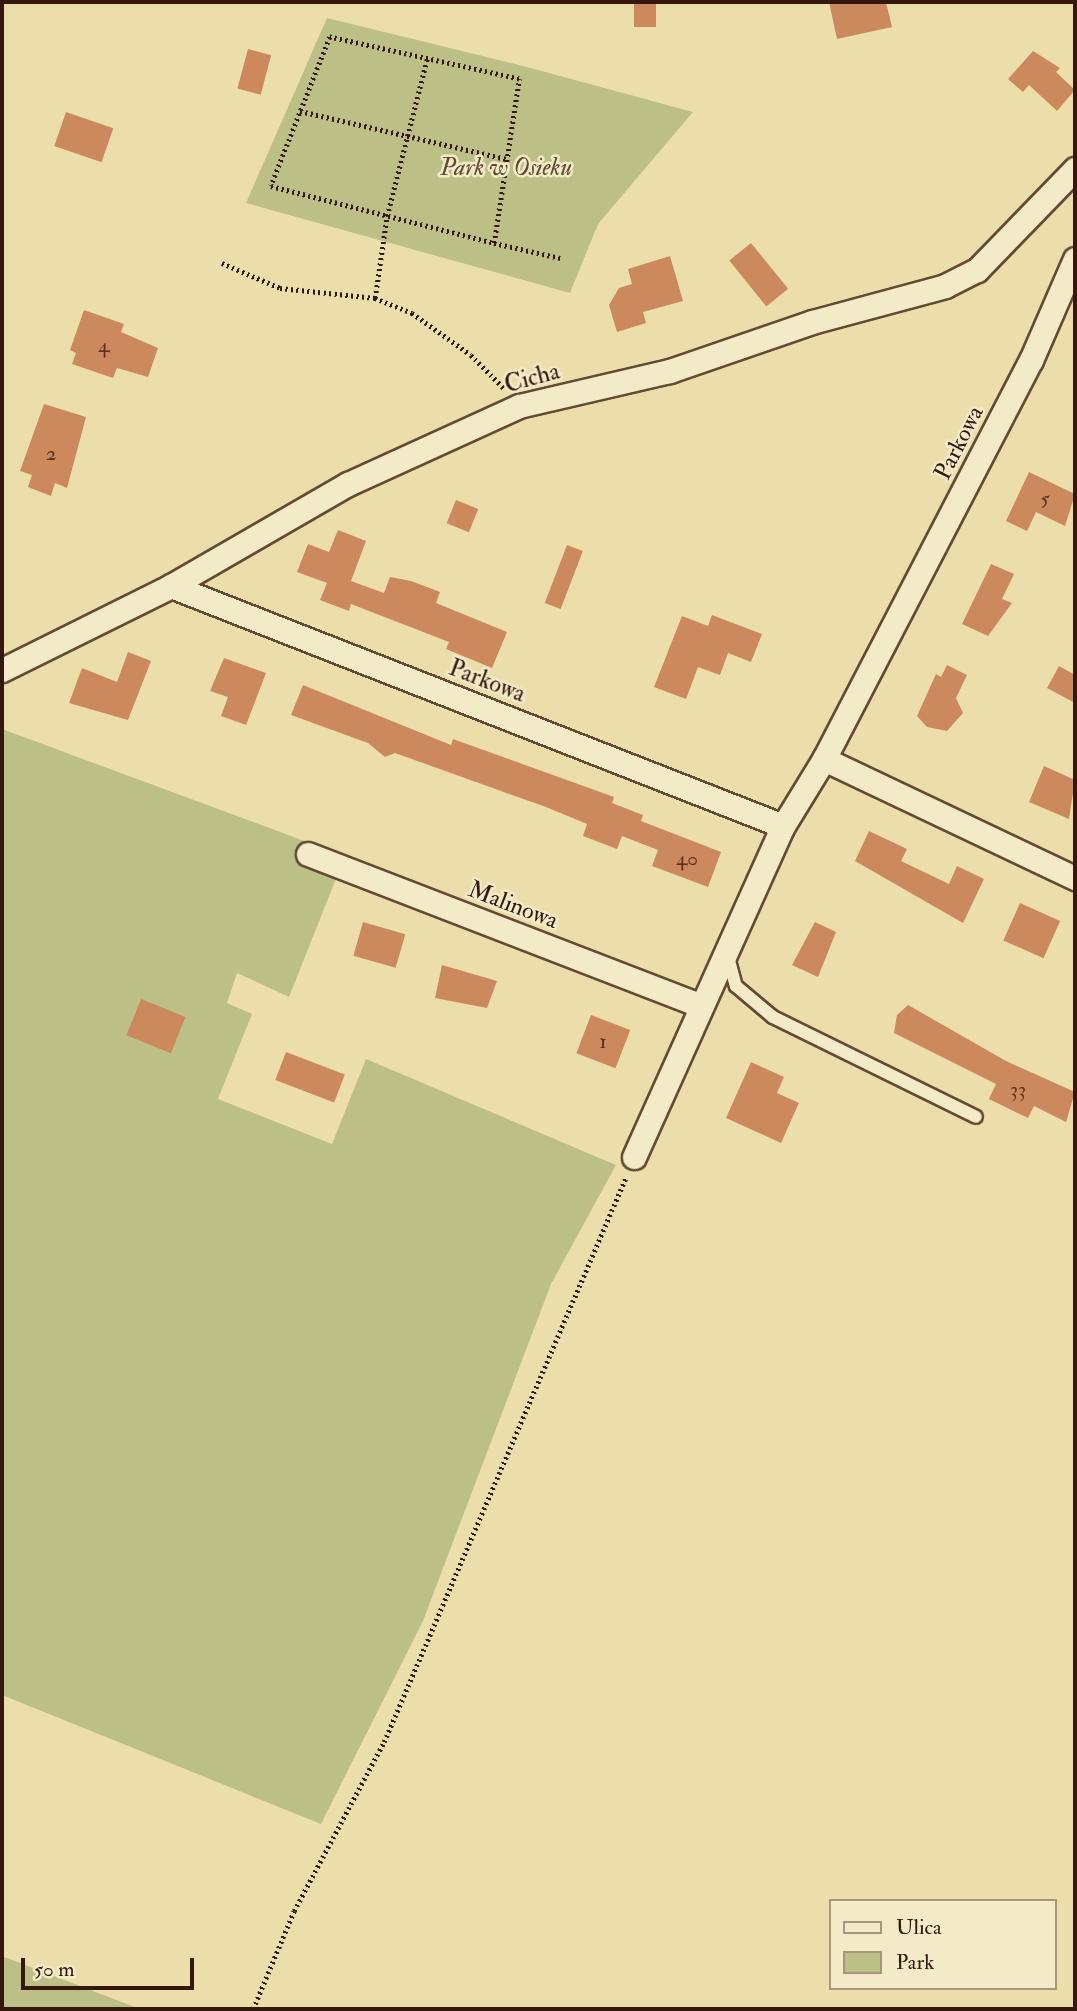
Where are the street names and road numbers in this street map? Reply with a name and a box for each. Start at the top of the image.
street label: Cicha [501,357,563,399]
street label: Parkowa [928,401,990,485]
street label: Parkowa [445,653,529,709]
street label: Malinowa [464,875,562,935]

